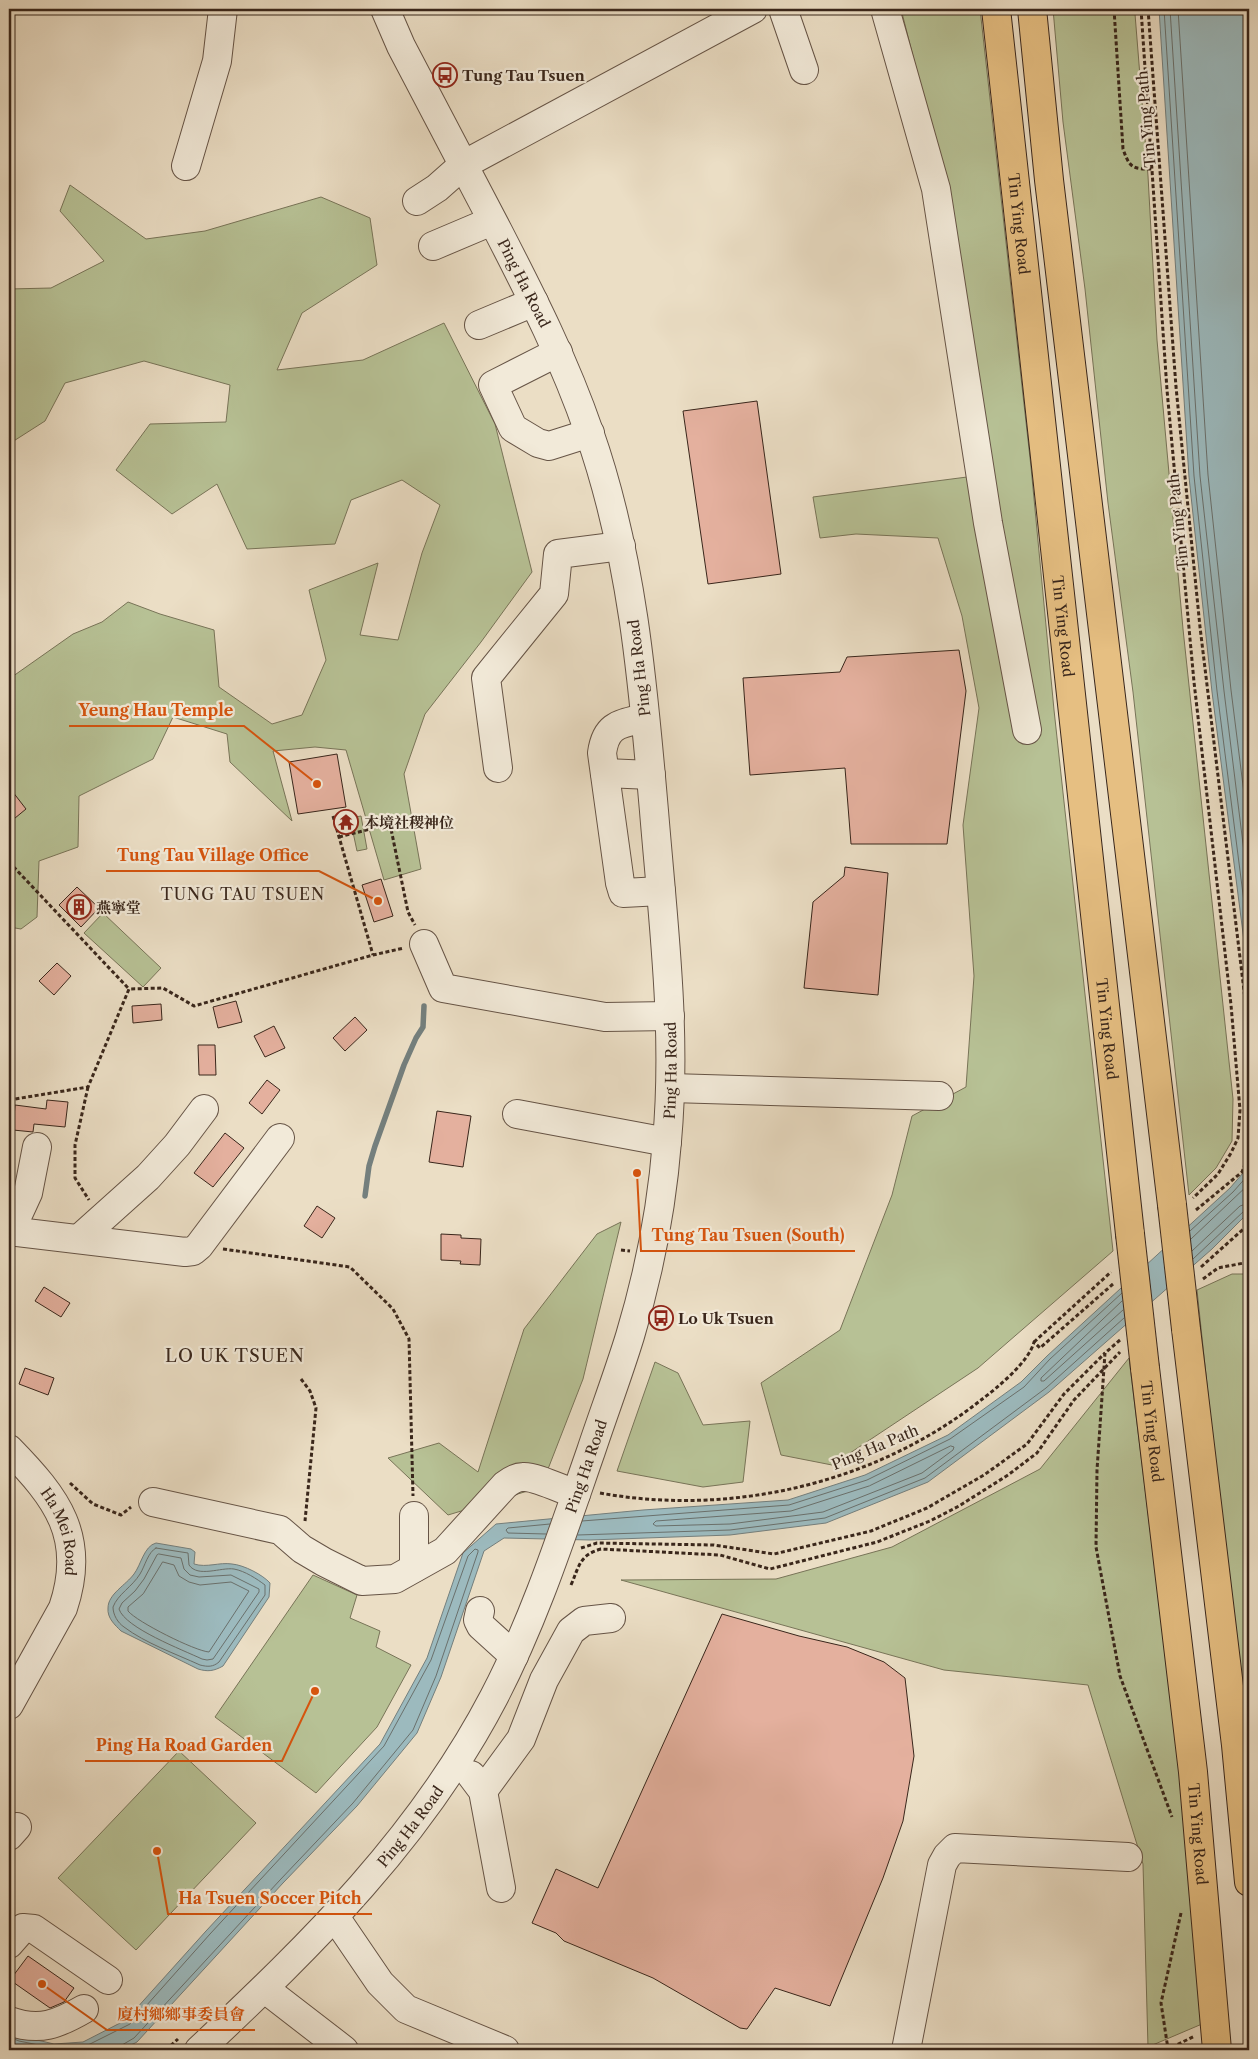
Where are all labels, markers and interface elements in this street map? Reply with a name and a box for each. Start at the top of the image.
bus stop icon: Tung Tau Tsuen [432,62,458,88]
place label: Tung Tau Tsuen [462,66,585,85]
street label: Tin Ying Path [1132,69,1160,168]
street label: Tin Ying Road [1004,172,1034,275]
street label: Ping Ha Road [493,235,555,331]
street label: Tin Ying Path [1163,472,1193,571]
street label: Tin Ying Road [1049,575,1079,678]
street label: Ping Ha Road [624,619,654,717]
callout: Yeung Hau Temple [69,695,244,726]
text: Yeung Hau Temple [78,700,234,720]
temple icon: 本境社稷神位 [333,809,359,835]
place label: 本境社稷神位 [364,813,454,832]
callout: Tung Tau Village Office [106,840,319,871]
text: Tung Tau Village Office [117,845,309,865]
district label: TUNG TAU TSUEN [161,884,325,904]
building icon: 燕寧堂 [66,894,92,920]
place label: 燕寧堂 [96,898,141,917]
street label: Tin Ying Road [1093,977,1123,1081]
street label: Ping Ha Road [659,1021,680,1120]
callout: Tung Tau Tsuen (South) [641,1220,855,1251]
text: Tung Tau Tsuen (South) [652,1225,844,1245]
bus stop icon: Lo Uk Tsuen [648,1305,674,1331]
place label: Lo Uk Tsuen [678,1309,774,1328]
district label: LO UK TSUEN [165,1345,305,1367]
street label: Tin Ying Road [1137,1380,1168,1483]
street label: Ping Ha Road [561,1417,611,1515]
street label: Ping Ha Path [829,1420,922,1474]
street label: Ha Mei Road [37,1483,81,1577]
callout: Ping Ha Road Garden [85,1730,282,1761]
text: Ping Ha Road Garden [96,1735,272,1755]
street label: Ping Ha Road [373,1782,447,1871]
street label: Tin Ying Road [1184,1782,1212,1886]
callout: Ha Tsuen Soccer Pitch [168,1883,372,1914]
text: Ha Tsuen Soccer Pitch [178,1888,362,1908]
callout: 廈村鄉鄉事委員會 [107,1999,255,2030]
text: 廈村鄉鄉事委員會 [117,2004,245,2024]

